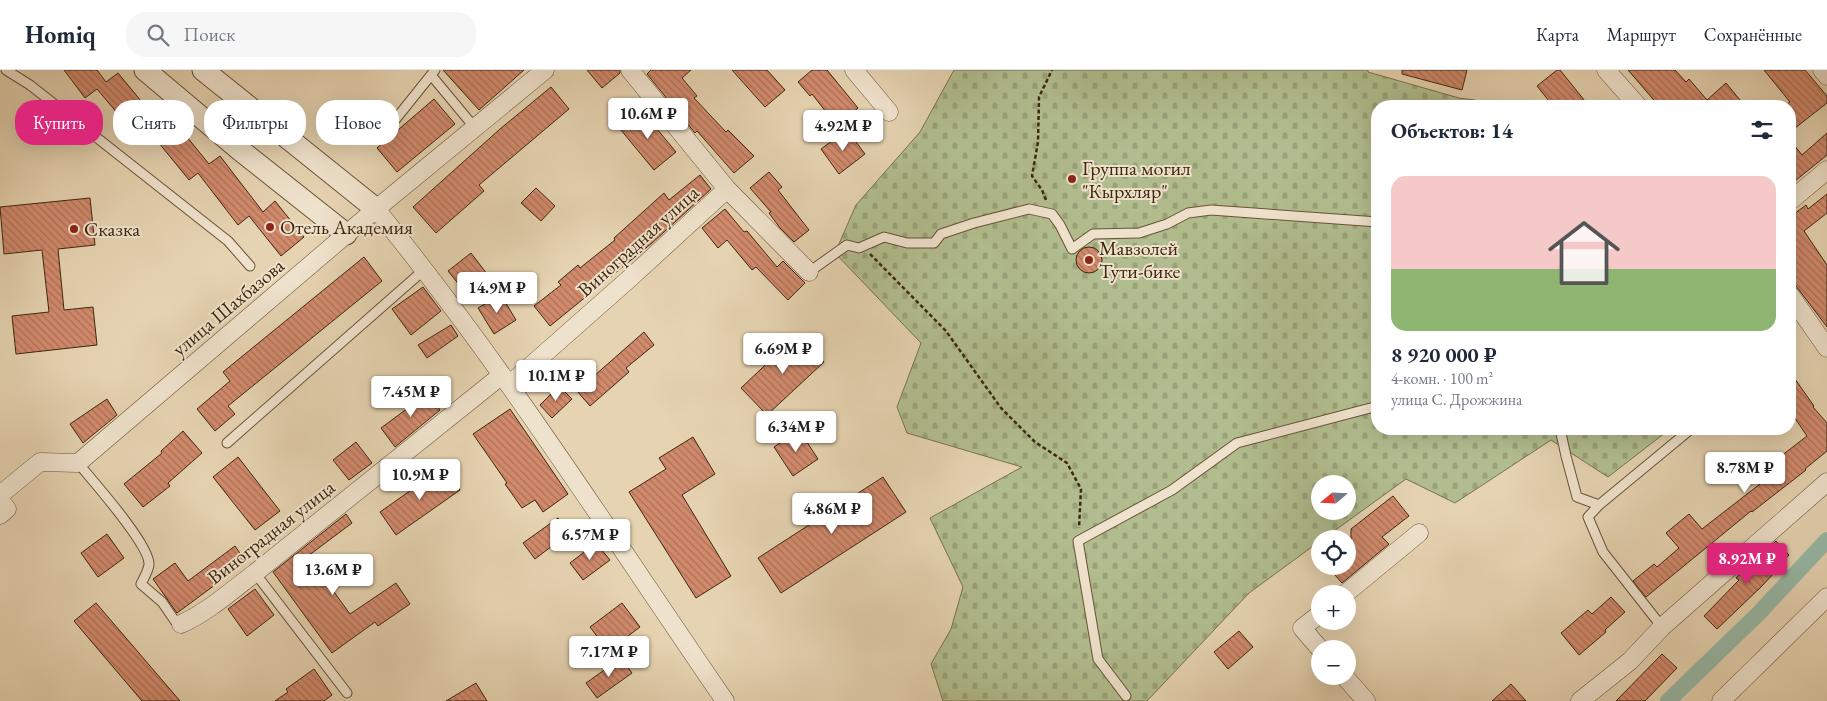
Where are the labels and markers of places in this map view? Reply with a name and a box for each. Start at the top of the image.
pin: 10.6M ₽ [602,98,694,140]
pin: 4.92M ₽ [797,109,889,152]
place label: Группа могил "Кырхляр" [1082,155,1191,204]
marker: Группа могил "Кырхляр" [1066,173,1078,185]
place label: Отель Академия [280,214,413,240]
place label: Сказка [84,216,140,242]
marker: Отель Академия [264,221,276,233]
marker: Сказка [68,223,80,235]
place label: Мавзолей Тути-бике [1099,235,1181,284]
marker: Мавзолей Тути-бике [1083,254,1095,266]
pin: 14.9M ₽ [451,272,543,314]
pin: 6.69M ₽ [737,332,829,375]
pin: 10.1M ₽ [510,360,602,402]
pin: 7.45M ₽ [365,376,457,418]
pin: 6.34M ₽ [750,410,842,453]
pin: 8.78M ₽ [1699,452,1791,494]
pin: 10.9M ₽ [374,458,466,501]
pin: 4.86M ₽ [786,492,878,535]
pin: 6.57M ₽ [544,518,636,561]
pin: 8.92M ₽ [1701,542,1793,585]
pin: 13.6M ₽ [287,554,379,596]
pin: 7.17M ₽ [563,636,655,678]

